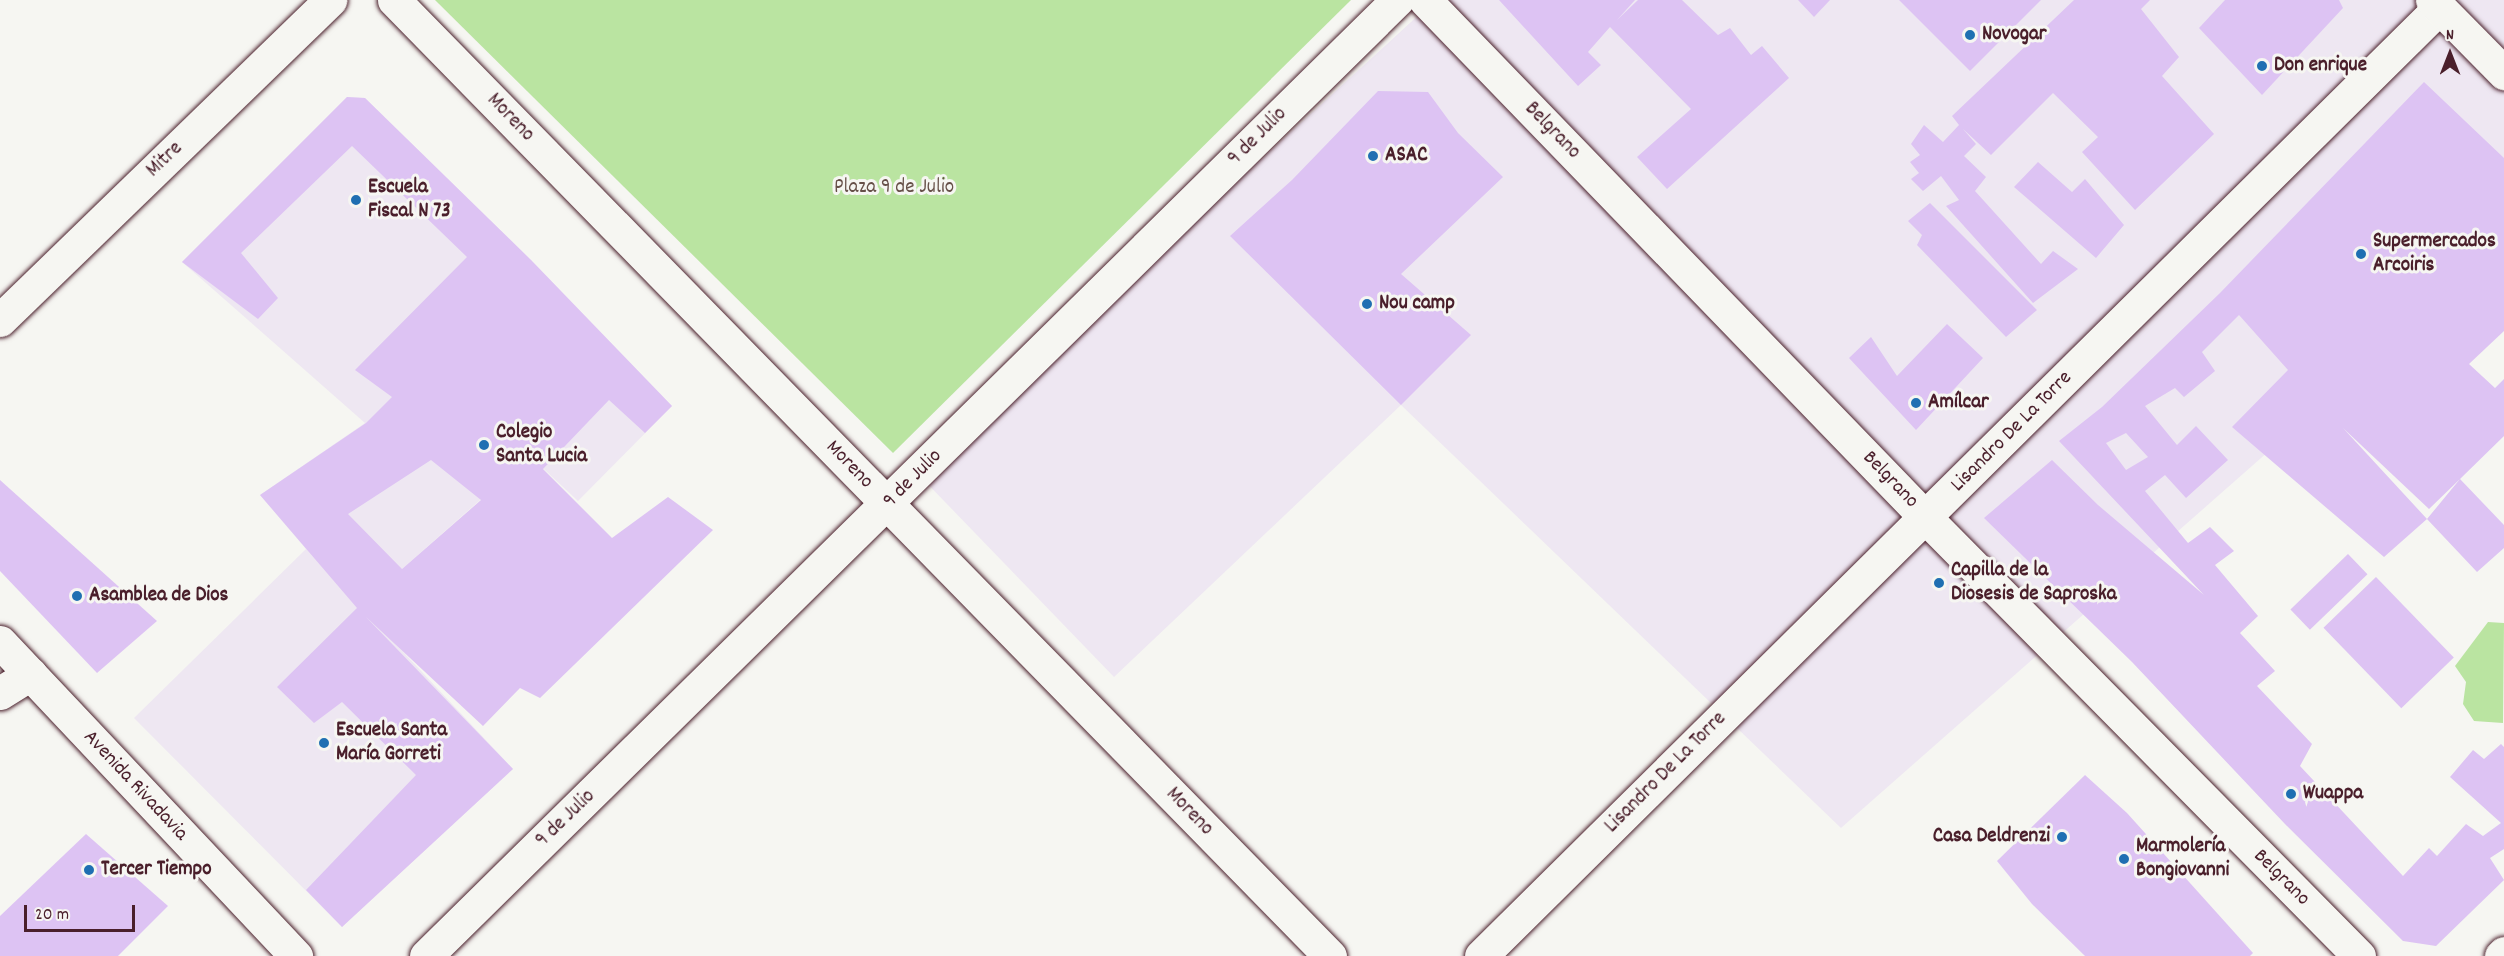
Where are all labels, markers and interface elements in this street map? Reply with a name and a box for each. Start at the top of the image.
place label: Novogar [1982,22,2047,48]
north arrow [2420,24,2480,84]
text: N [2446,24,2454,47]
marker: Novogar [1963,28,1977,42]
place label: Don enrique [2274,53,2367,79]
marker: Don enrique [2255,59,2269,73]
street label: Moreno [481,88,539,148]
street label: Belgrano [1519,97,1585,165]
street label: 9 de Julio [1223,102,1293,172]
street label: Mitre [142,137,188,183]
place label: ASAC [1385,143,1428,169]
marker: ASAC [1366,149,1380,163]
place label: Escuela Fiscal N 73 [368,175,451,225]
park label: Plaza 9 de Julio [834,175,954,201]
marker: Escuela Fiscal N 73 [349,193,363,207]
place label: Supermercados Arcoiris [2373,229,2496,279]
marker: Supermercados Arcoiris [2354,247,2368,261]
place label: Nou camp [1379,291,1455,317]
marker: Nou camp [1360,297,1374,311]
street label: Lisandro De La Torre [1946,366,2078,498]
place label: Amílcar [1928,390,1989,416]
marker: Amílcar [1909,396,1923,410]
place label: Colegio Santa Lucia [496,420,587,470]
street label: Moreno [820,435,878,495]
marker: Colegio Santa Lucia [477,438,491,452]
street label: 9 de Julio [878,444,948,514]
street label: Belgrano [1857,446,1923,514]
place label: Capilla de la Diosesis de Saproska [1951,558,2117,608]
marker: Capilla de la Diosesis de Saproska [1932,576,1946,590]
place label: Asamblea de Dios [89,583,228,609]
marker: Asamblea de Dios [70,589,84,603]
street label: Lisandro De La Torre [1600,707,1732,839]
place label: Escuela Santa María Gorreti [336,718,447,768]
street label: Avenida Rivadavia [77,725,193,847]
marker: Escuela Santa María Gorreti [317,736,331,750]
place label: Wuappa [2303,781,2363,807]
street label: Moreno [1160,782,1218,842]
street label: 9 de Julio [531,785,601,853]
marker: Wuappa [2284,787,2298,801]
place label: Casa Deldrenzi [1933,824,2050,850]
marker: Casa Deldrenzi [2055,830,2069,844]
place label: Marmolería Bongiovanni [2136,834,2229,884]
street label: Belgrano [2247,844,2315,912]
marker: Marmolería Bongiovanni [2117,852,2131,866]
place label: Tercer Tiempo [101,857,212,883]
marker: Tercer Tiempo [82,863,96,877]
scale bar [27,893,138,931]
text: 20 m [35,903,69,928]

